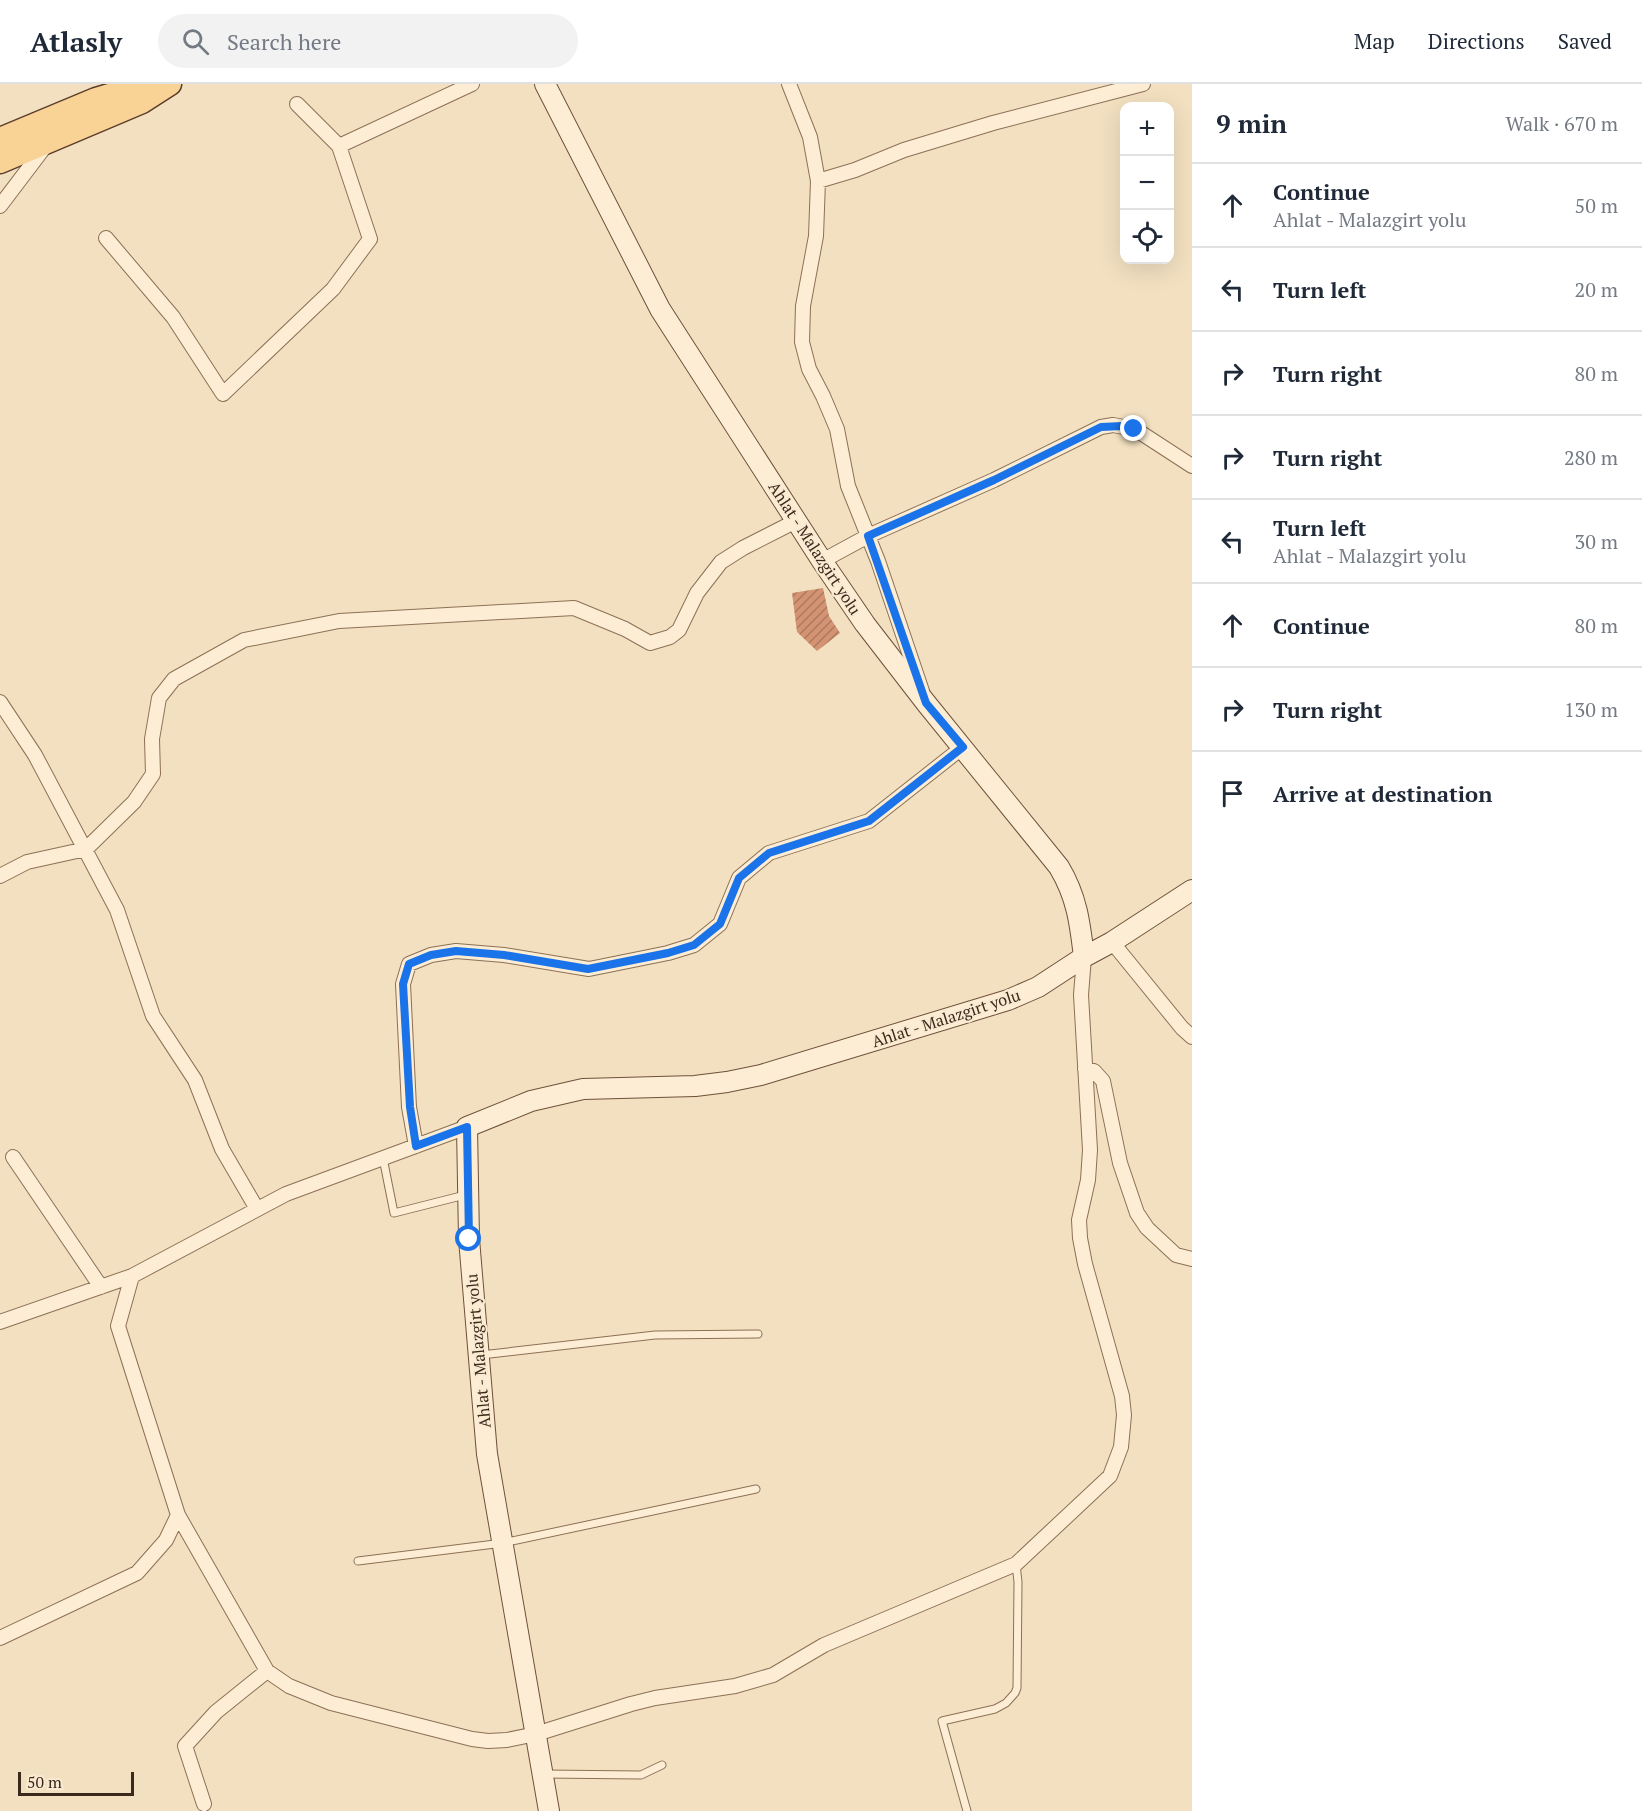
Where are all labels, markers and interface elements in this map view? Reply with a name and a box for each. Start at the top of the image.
search box [158,14,578,68]
text: Atlasly [30,23,122,60]
icon: search [179,25,212,58]
text: Search here [227,27,341,56]
text: Map [1354,27,1395,55]
text: Directions [1428,27,1525,55]
text: Saved [1558,27,1612,55]
map controls [1120,102,1174,264]
button: + [1120,102,1174,156]
text: 9 min [1216,106,1287,140]
text: Walk · 670 m [1506,110,1618,137]
button: − [1120,156,1174,210]
text: Continue [1273,177,1370,206]
icon: ahead [1216,189,1249,222]
text: 50 m [1575,192,1618,219]
text: Ahlat - Malazgirt yolu [1273,206,1466,233]
button: locate [1120,210,1174,264]
icon: left [1216,273,1249,306]
text: Turn left [1273,275,1366,304]
text: 20 m [1575,276,1618,303]
icon: right [1216,357,1249,390]
text: Turn right [1273,359,1382,388]
text: 80 m [1575,360,1618,387]
route end [1120,415,1146,441]
icon: right [1216,441,1249,474]
text: Turn right [1273,443,1382,472]
text: 280 m [1564,444,1618,471]
street label: Ahlat - Malazgirt yolu [764,477,866,619]
text: Turn left [1273,513,1366,542]
icon: left [1216,525,1249,558]
text: 30 m [1575,528,1618,555]
text: Ahlat - Malazgirt yolu [1273,542,1466,569]
icon: ahead [1216,609,1249,642]
text: Continue [1273,611,1370,640]
text: 80 m [1575,612,1618,639]
icon: right [1216,693,1249,726]
text: Turn right [1273,695,1382,724]
text: 130 m [1564,696,1618,723]
icon: arrive [1216,777,1249,810]
text: Arrive at destination [1273,779,1492,808]
street label: Ahlat - Malazgirt yolu [869,984,1023,1052]
route start [455,1225,481,1251]
street label: Ahlat - Malazgirt yolu [460,1273,496,1429]
scale bar [18,1769,134,1796]
text: 50 m [27,1771,62,1793]

